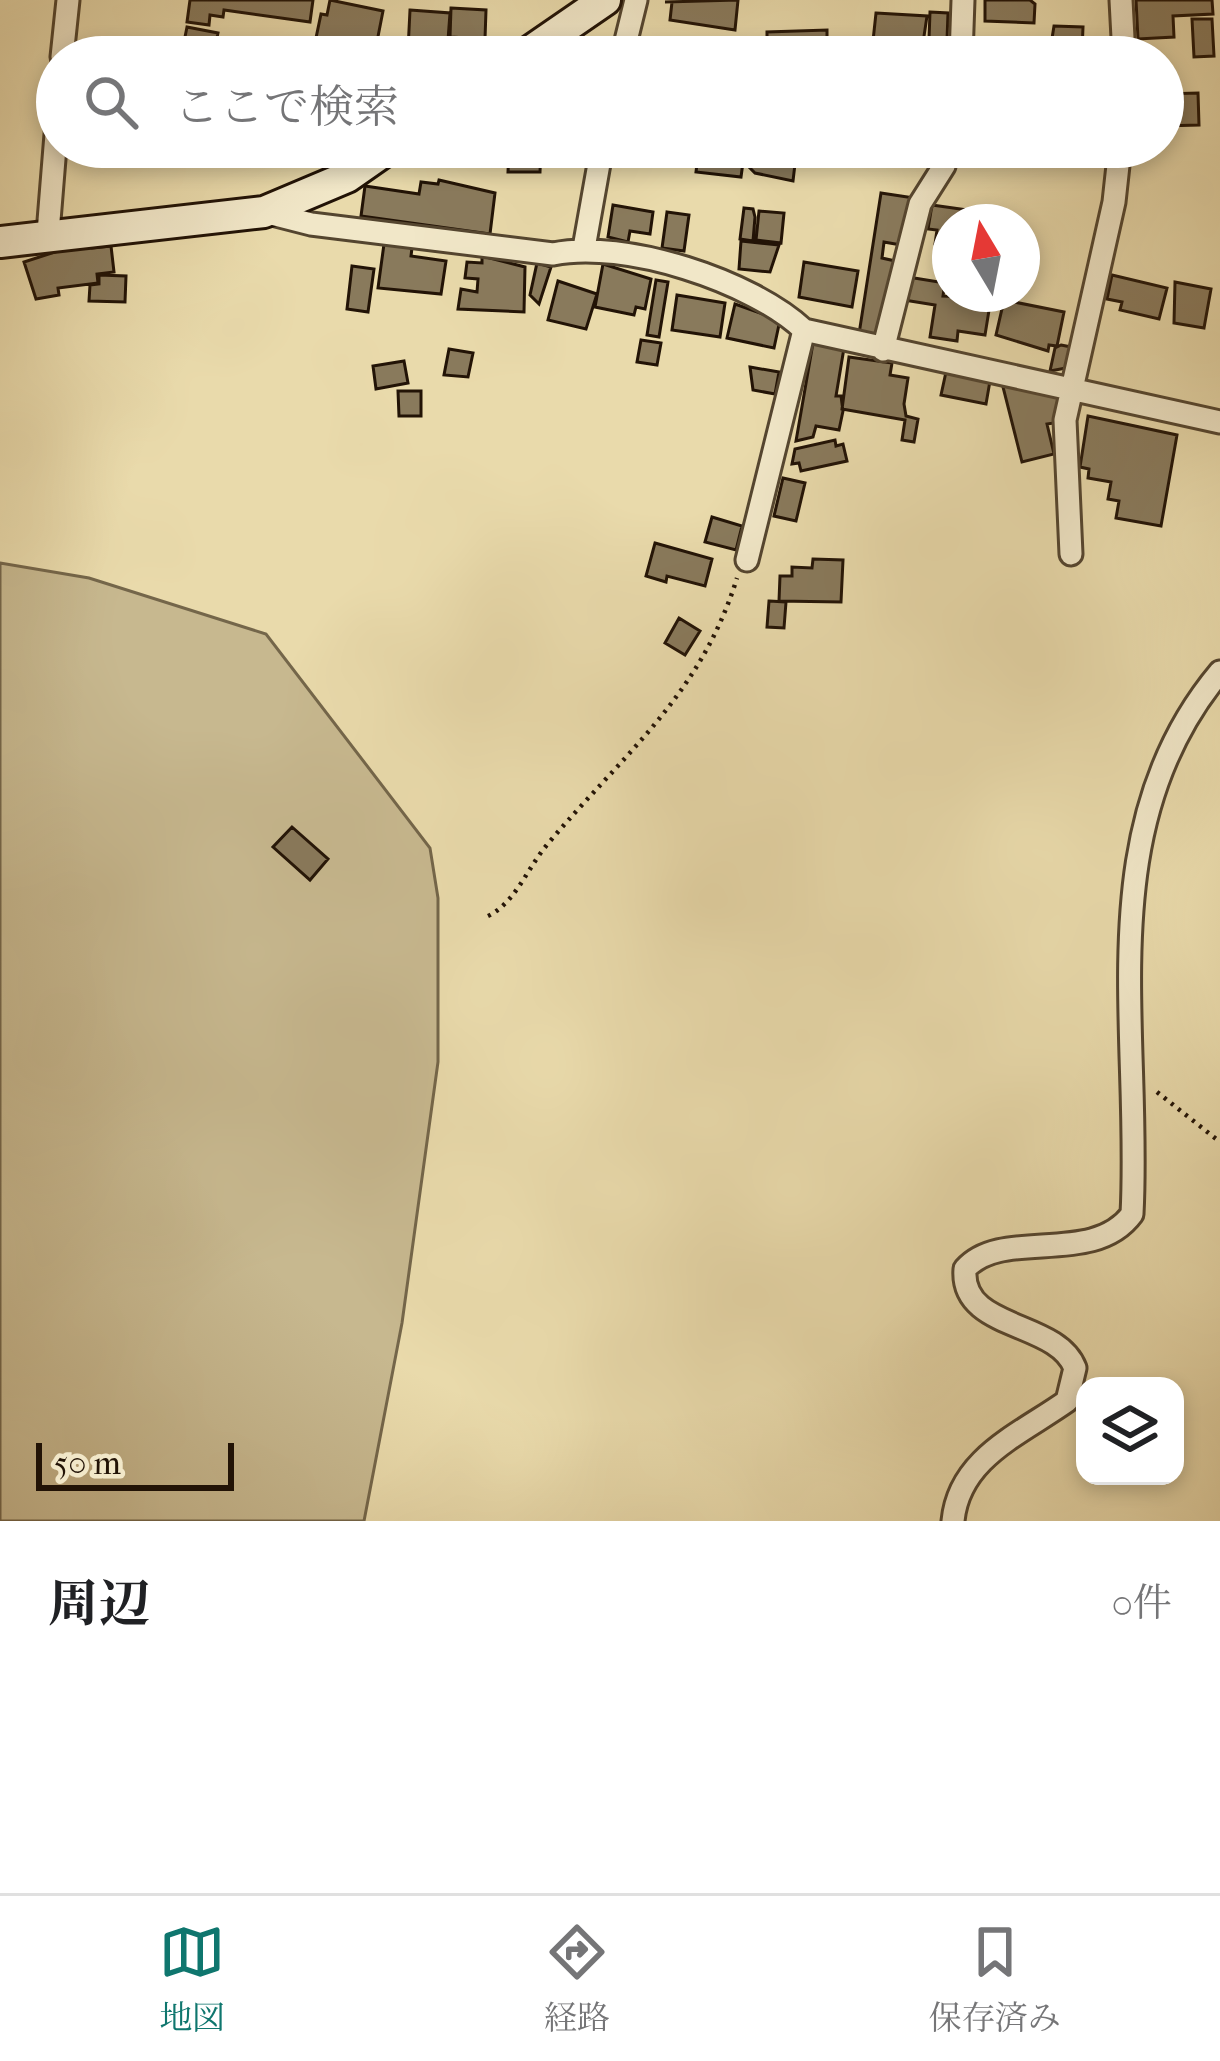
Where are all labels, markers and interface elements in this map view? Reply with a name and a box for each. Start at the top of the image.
search box [36,36,1184,168]
icon: search [78,69,144,135]
text: ここで検索 [174,81,399,134]
north arrow [932,204,1040,312]
map controls [1076,1377,1184,1485]
button: layers [1076,1377,1184,1485]
scale bar [36,1437,234,1490]
text: 50 m [54,1444,121,1483]
text: 周辺 [48,1574,150,1634]
text: 0件 [1111,1580,1172,1626]
tab: 地図 [159,1919,225,2038]
tab: 経路 [544,1919,610,2038]
tab: 保存済み [929,1919,1061,2038]

